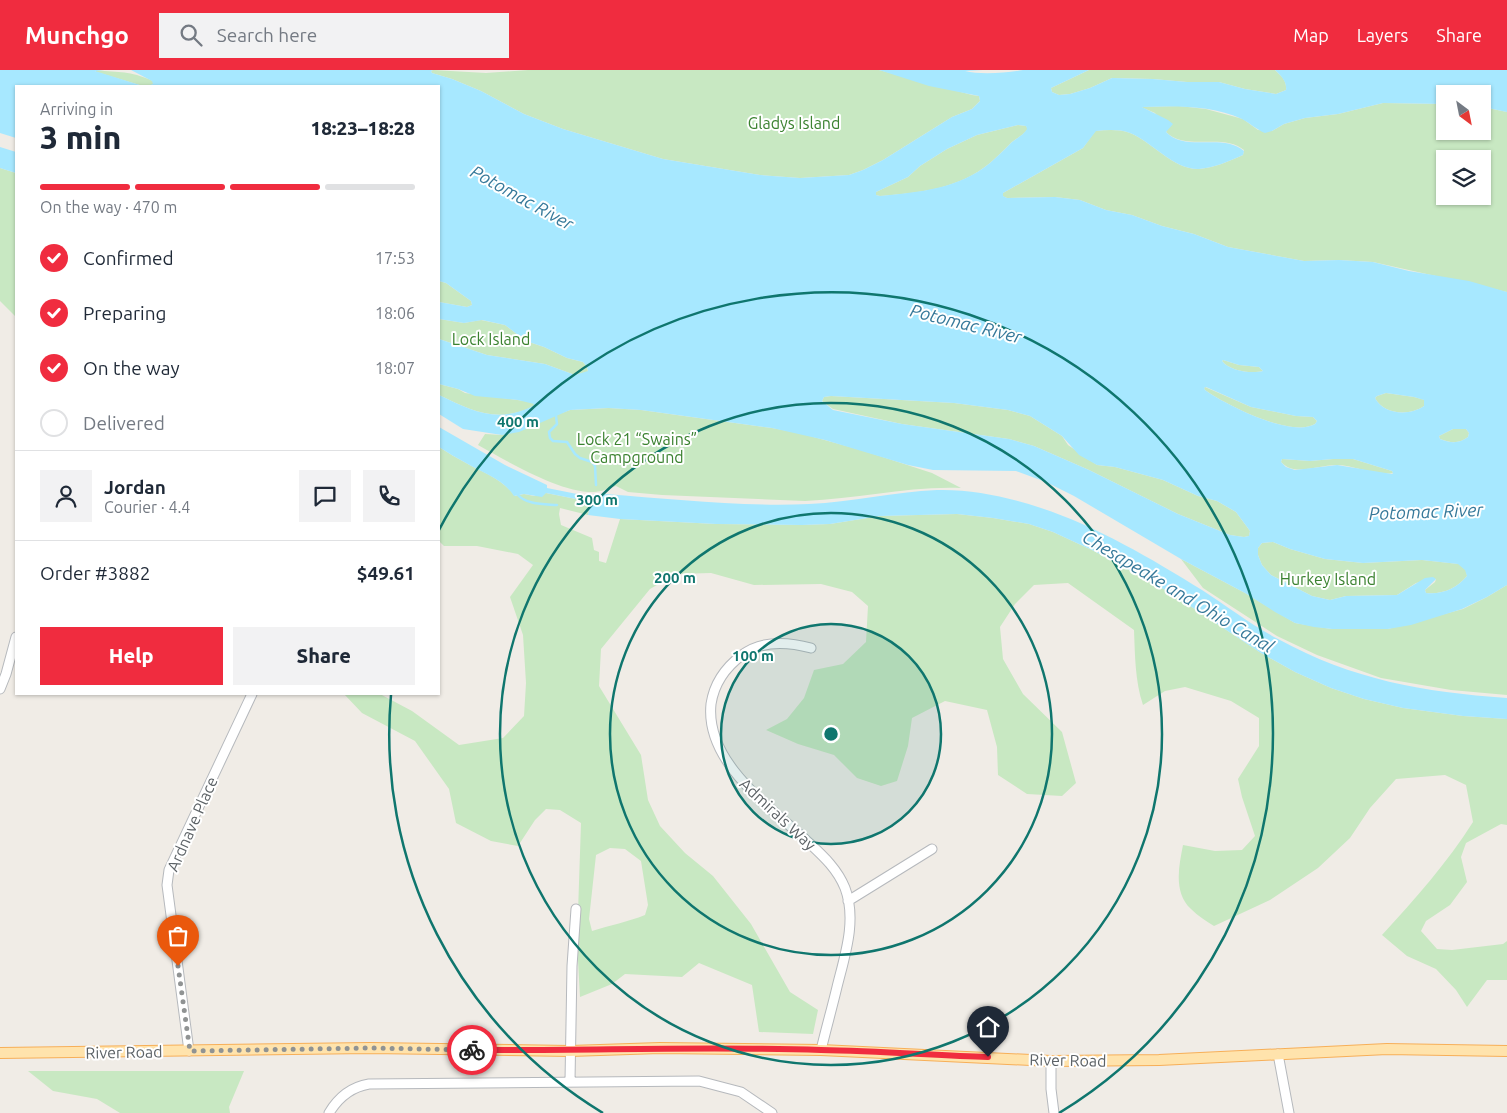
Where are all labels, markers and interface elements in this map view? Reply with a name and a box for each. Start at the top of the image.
search box [159,13,509,58]
icon: search [177,21,205,49]
text: Munchgo [25,22,129,49]
text: Search here [217,24,317,46]
text: Map [1293,25,1329,45]
text: Layers [1357,25,1408,45]
text: Share [1436,25,1482,45]
north arrow [1436,85,1491,140]
map controls [1436,85,1491,205]
text: Arriving in [40,100,113,118]
park label: Gladys Island [748,114,840,132]
text: 18:23–18:28 [310,117,415,139]
text: 3 min [40,119,121,155]
button: layers [1436,150,1491,205]
water label: Potomac River [468,161,578,234]
text: On the way · 470 m [40,198,177,216]
icon: check [40,244,68,272]
text: Confirmed [83,247,174,269]
text: 17:53 [375,249,415,267]
icon: check [40,299,68,327]
water label: Potomac River [908,299,1025,347]
text: Preparing [83,302,167,324]
text: 18:06 [375,304,415,322]
park label: Lock Island [452,330,530,348]
icon: check [40,354,68,382]
text: On the way [83,357,180,379]
text: 18:07 [375,359,415,377]
text: Delivered [83,412,165,434]
text: 400 m [497,413,539,430]
park label: Lock 21 “Swains” Campground [577,430,697,466]
button: person [40,470,92,522]
button: chat [299,470,351,522]
button: phone [363,470,415,522]
text: Jordan [104,476,166,498]
text: 300 m [576,491,618,508]
text: Courier · 4.4 [104,498,190,516]
water label: Potomac River [1368,499,1485,523]
water label: Chesapeake and Ohio Canal [1079,526,1278,656]
text: Order #3882 [40,562,150,584]
text: $49.61 [357,562,415,584]
text: 200 m [654,569,696,586]
park label: Hurkey Island [1280,570,1376,588]
button: Help [40,627,223,685]
button: Share [233,627,415,685]
text: 100 m [732,647,774,664]
centre of rings [822,725,840,743]
street label: Ardnave Place [163,774,221,874]
street label: Admirals Way [736,774,820,854]
pin [157,915,199,966]
icon: bag [164,922,192,950]
pin [967,1006,1009,1057]
icon: home [974,1013,1002,1041]
courier [447,1025,497,1075]
icon: bike [458,1036,486,1064]
street label: River Road [85,1042,163,1062]
street label: River Road [1029,1050,1107,1070]

